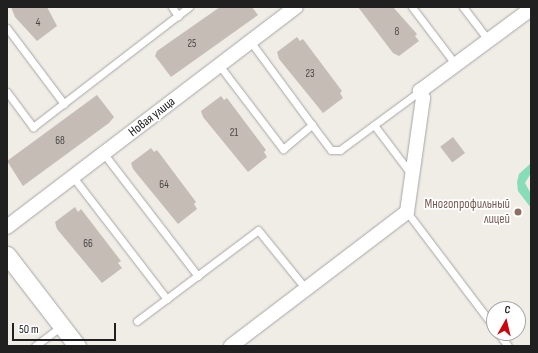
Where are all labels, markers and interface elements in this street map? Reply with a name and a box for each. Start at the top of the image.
house number: 4 [36,16,40,30]
house number: 8 [395,25,399,39]
house number: 25 [188,37,196,51]
house number: 23 [305,67,315,81]
street label: Новая улица [126,94,178,140]
house number: 21 [230,126,238,140]
house number: 68 [55,134,65,148]
house number: 64 [159,178,169,192]
place label: Многопрофильный лицей [425,197,510,228]
marker: Многопрофильный лицей [513,207,523,217]
house number: 66 [83,237,93,251]
north arrow [486,301,526,341]
text: С [504,303,511,316]
scale bar [14,315,118,341]
text: 50 m [19,322,39,337]

